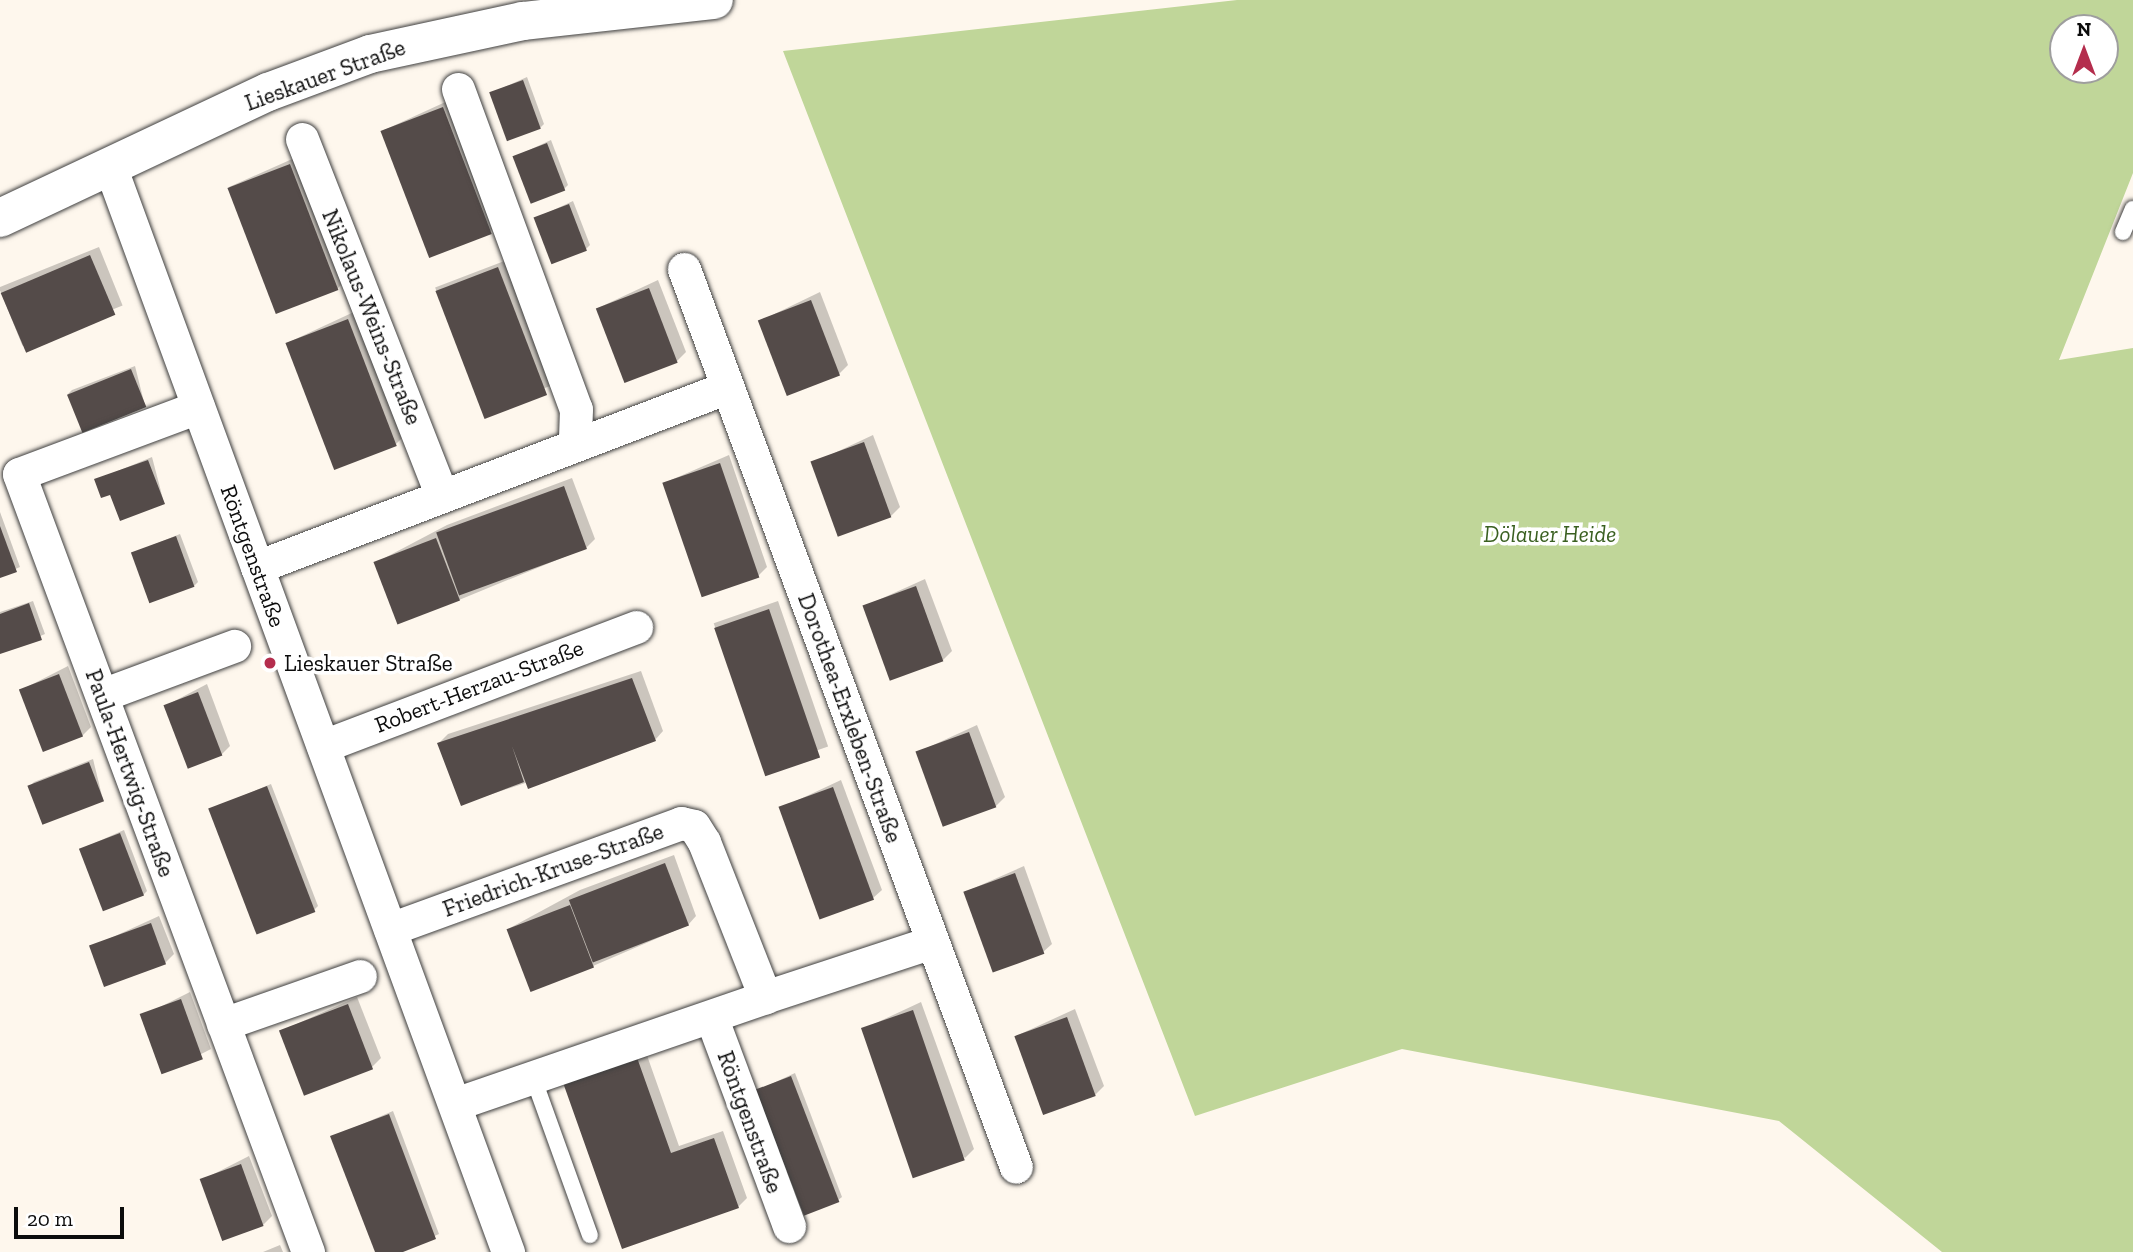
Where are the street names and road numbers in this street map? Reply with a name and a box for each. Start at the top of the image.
street label: Lieskauer Straße [241,33,409,117]
street label: Nikolaus-Weins-Straße [316,205,428,429]
street label: Röntgenstraße [215,481,291,631]
street label: Dorothea-Erxleben-Straße [792,590,908,846]
street label: Robert-Herzau-Straße [371,633,587,739]
street label: Paula-Hertwig-Straße [80,665,180,881]
street label: Friedrich-Kruse-Straße [439,817,667,923]
street label: Röntgenstraße [712,1047,788,1197]

